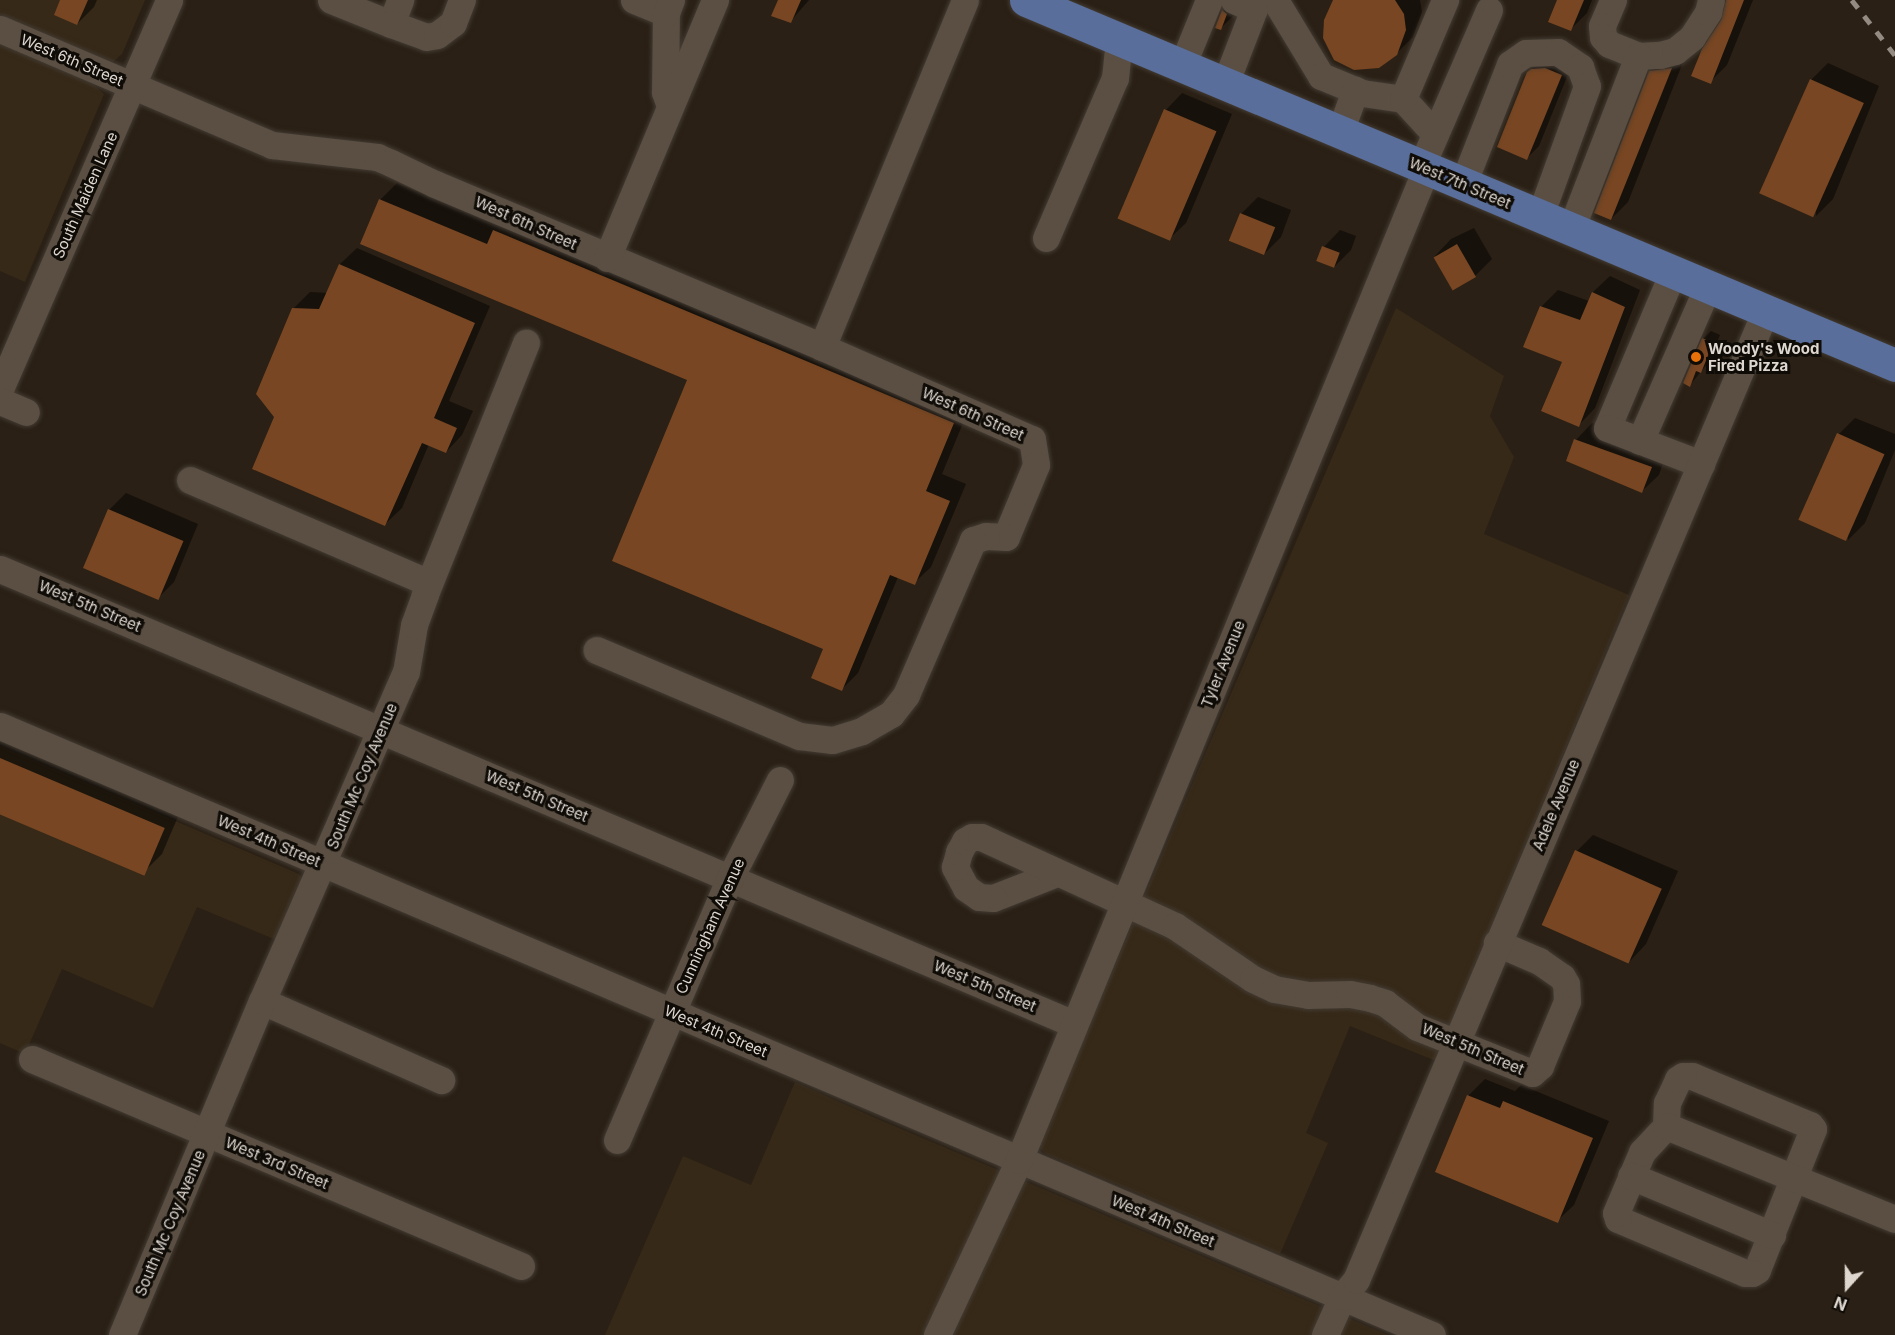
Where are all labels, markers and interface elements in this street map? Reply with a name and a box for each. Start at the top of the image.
street label: West 6th Street [18,30,126,90]
street label: South Maiden Lane [49,129,121,261]
street label: West 7th Street [1406,153,1514,213]
street label: West 6th Street [472,193,580,253]
place label: Woody's Wood Fired Pizza [1708,339,1819,374]
marker: Woody's Wood Fired Pizza [1689,350,1703,364]
street label: West 6th Street [919,384,1027,444]
street label: West 5th Street [36,576,144,636]
street label: Tyler Avenue [1197,618,1249,710]
street label: South Mc Coy Avenue [323,700,401,852]
street label: Adele Avenue [1529,757,1583,853]
street label: West 5th Street [483,766,591,826]
street label: West 4th Street [215,811,323,871]
street label: Cunningham Avenue [672,855,748,997]
street label: West 5th Street [931,956,1039,1016]
street label: West 4th Street [662,1001,770,1061]
street label: West 5th Street [1419,1019,1527,1079]
street label: West 3rd Street [223,1133,331,1193]
street label: South Mc Coy Avenue [131,1147,209,1299]
street label: West 4th Street [1109,1191,1217,1251]
north arrow [1817,1257,1877,1317]
text: N [1831,1292,1850,1315]

